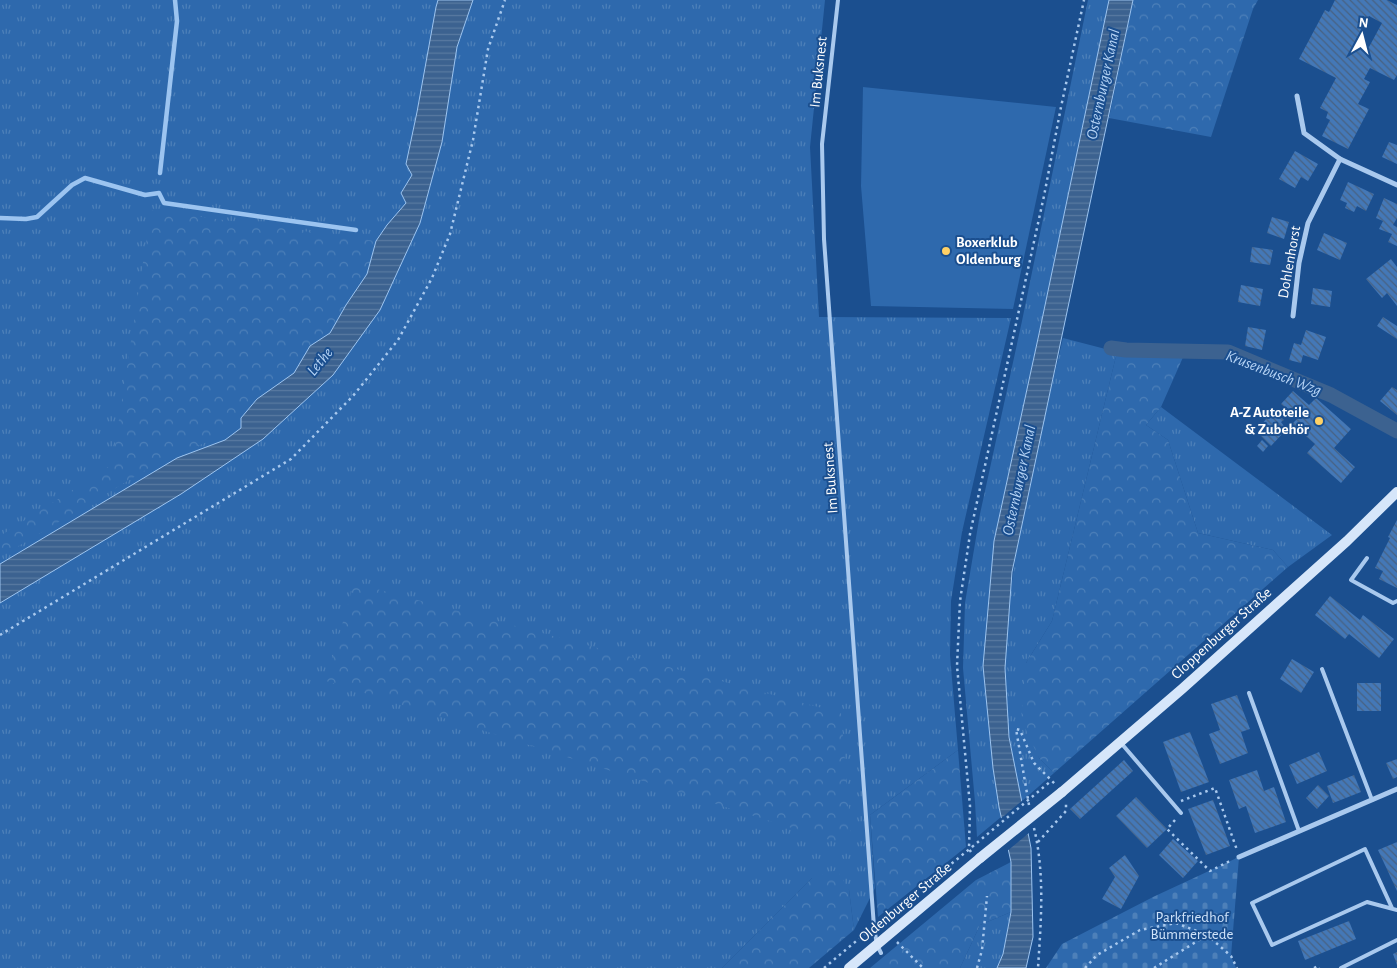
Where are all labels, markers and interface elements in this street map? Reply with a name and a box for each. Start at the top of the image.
north arrow [1337,10,1387,60]
text: N [1358,16,1369,31]
water label: Osternburger Kanal [1083,27,1123,141]
street label: Im Buksnest [807,36,830,108]
street label: Dohlenhorst [1276,224,1303,300]
place label: Boxerklub Oldenburg [956,235,1021,267]
marker: Boxerklub Oldenburg [940,245,952,257]
water label: Lethe [304,345,336,379]
water label: Krusenbusch Wzg [1224,347,1324,399]
place label: A-Z Autoteile & Zubehör [1230,405,1310,437]
marker: A-Z Autoteile & Zubehör [1313,415,1325,427]
water label: Osternburger Kanal [999,423,1039,537]
street label: Im Buksnest [821,442,840,514]
street label: Cloppenburger Straße [1168,585,1274,682]
street label: Oldenburger Straße [856,859,955,945]
park label: Parkfriedhof Bümmerstede [1151,910,1234,942]

